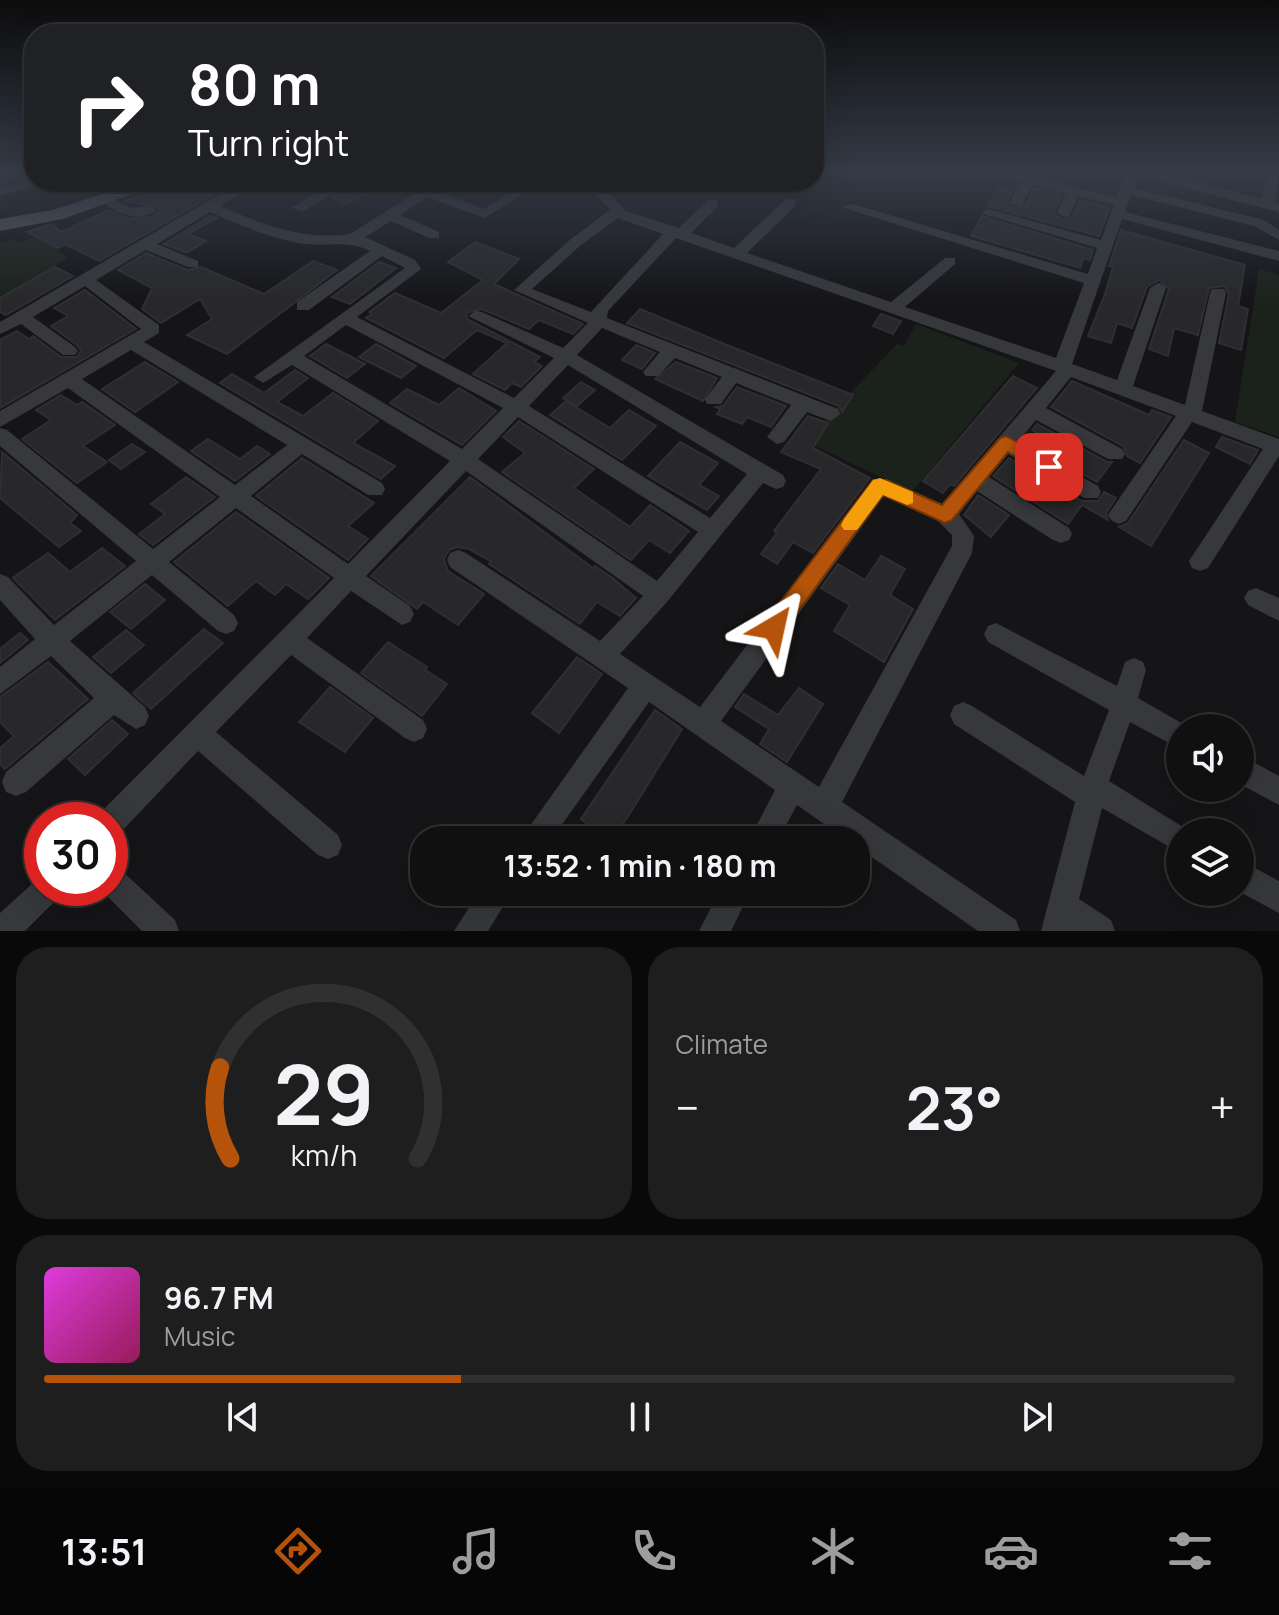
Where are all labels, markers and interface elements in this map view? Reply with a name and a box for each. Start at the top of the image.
text: 80 m [188,45,321,122]
icon: right [56,56,160,160]
text: Turn right [188,118,349,167]
pin [1015,433,1083,501]
icon: arrive [1027,445,1071,489]
position arrow [732,586,816,670]
map controls [1166,714,1254,906]
button: sound [1166,714,1254,802]
speed limit sign: 30 [24,802,128,906]
button: layers [1166,818,1254,906]
text: 13:52 · 1 min · 180 m [503,845,777,886]
text: Climate [676,1026,768,1062]
text: 29 [273,1036,374,1150]
text: 23° [906,1066,1003,1148]
text: − [676,1077,699,1137]
text: + [1210,1077,1235,1137]
text: km/h [291,1136,357,1175]
text: 96.7 FM [164,1277,274,1318]
text: Music [164,1318,235,1354]
icon: previous [221,1395,265,1439]
icon: pause [618,1395,662,1439]
icon: next [1015,1395,1059,1439]
icon: directions [270,1523,326,1579]
icon: music [448,1523,504,1579]
icon: phone [626,1523,682,1579]
icon: climate [805,1523,861,1579]
icon: car [983,1523,1039,1579]
icon: filters [1162,1523,1218,1579]
text: 13:51 [61,1527,147,1576]

